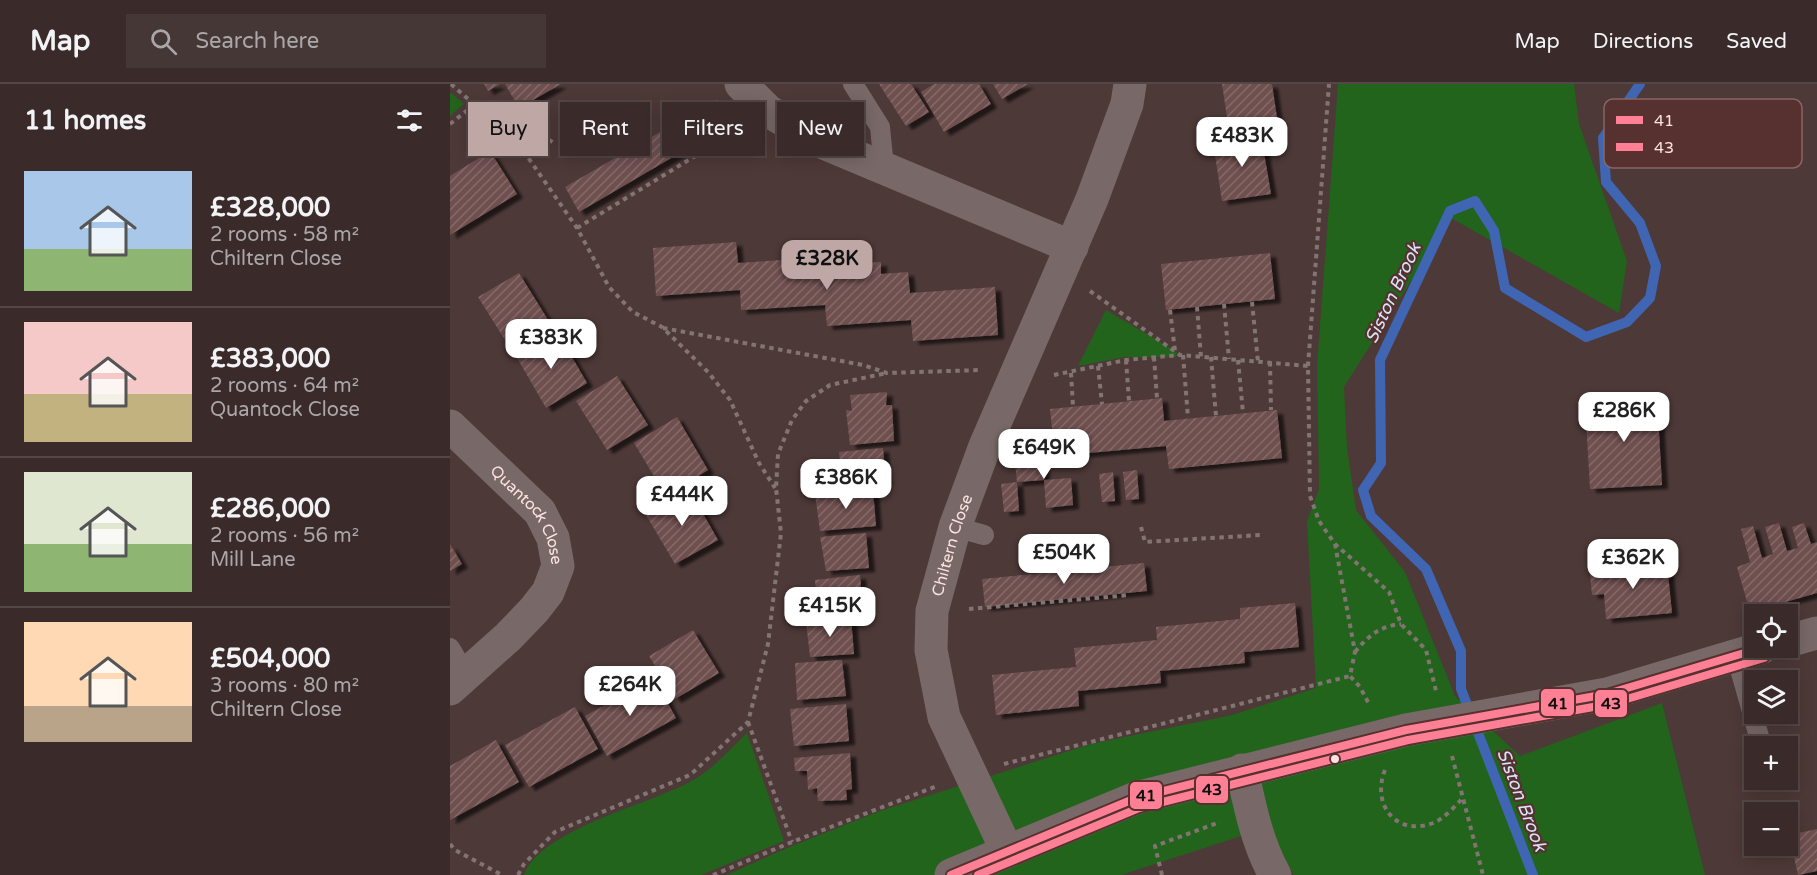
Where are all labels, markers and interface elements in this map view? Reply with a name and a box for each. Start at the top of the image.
search box [126,14,546,68]
text: Map [30,24,90,58]
icon: search [147,25,180,58]
text: Search here [195,28,319,54]
text: Map [1514,29,1560,54]
text: Directions [1593,29,1693,54]
text: Saved [1726,29,1787,54]
legend [1604,99,1802,168]
chip: Buy [468,102,548,156]
chip: Rent [560,102,650,156]
chip: Filters [662,102,765,156]
chip: New [777,102,864,156]
icon: filters [393,104,426,137]
text: 11 homes [24,105,146,136]
text: 41 [1654,111,1674,131]
pin: £483K [1200,117,1284,168]
text: £483K [1210,124,1274,148]
text: 43 [1654,138,1674,158]
text: £328,000 [210,192,330,223]
icon: home [72,195,144,267]
text: 2 rooms · 58 m² [210,223,359,247]
water label: Siston Brook [1360,238,1426,347]
pin: £328K [785,240,869,291]
text: Chiltern Close [210,247,342,271]
text: £328K [795,247,859,271]
pin: £383K [509,319,593,370]
text: £383K [519,326,583,350]
text: £383,000 [210,343,330,374]
icon: home [72,346,144,418]
text: 2 rooms · 64 m² [210,374,359,398]
pin: £286K [1582,392,1666,443]
text: Quantock Close [210,398,360,422]
text: £286K [1592,399,1656,423]
pin: £649K [1002,429,1086,480]
text: £649K [1012,436,1076,460]
pin: £386K [804,459,888,510]
street label: Quantock Close [486,461,567,566]
text: £386K [814,466,878,490]
pin: £444K [640,476,724,527]
text: £444K [650,483,714,507]
street label: Chiltern Close [928,492,977,599]
text: £286,000 [210,493,330,524]
icon: home [72,496,144,568]
text: 2 rooms · 56 m² [210,524,359,548]
pin: £504K [1022,534,1106,585]
pin: £362K [1591,539,1675,590]
text: £504K [1032,541,1096,565]
text: £362K [1601,546,1665,570]
text: Mill Lane [210,548,296,572]
pin: £415K [788,587,872,638]
text: £415K [798,594,862,618]
map controls [1744,604,1798,856]
button: locate [1744,604,1798,658]
text: £504,000 [210,643,330,674]
icon: home [72,646,144,718]
pin: £264K [588,666,672,717]
button: layers [1744,670,1798,724]
text: £264K [598,673,662,697]
text: 3 rooms · 80 m² [210,674,359,698]
line badge: 41 [1540,688,1575,717]
line badge: 43 [1594,689,1628,718]
text: 41 [1548,694,1568,714]
text: 43 [1601,694,1621,714]
text: Chiltern Close [210,698,342,722]
button: + [1744,736,1798,790]
water label: Siston Brook [1492,746,1552,855]
unlabelled marker [1329,753,1341,765]
line badge: 43 [1195,775,1229,804]
text: 43 [1202,780,1222,800]
line badge: 41 [1129,781,1163,810]
text: 41 [1136,786,1156,806]
button: − [1744,802,1798,856]

